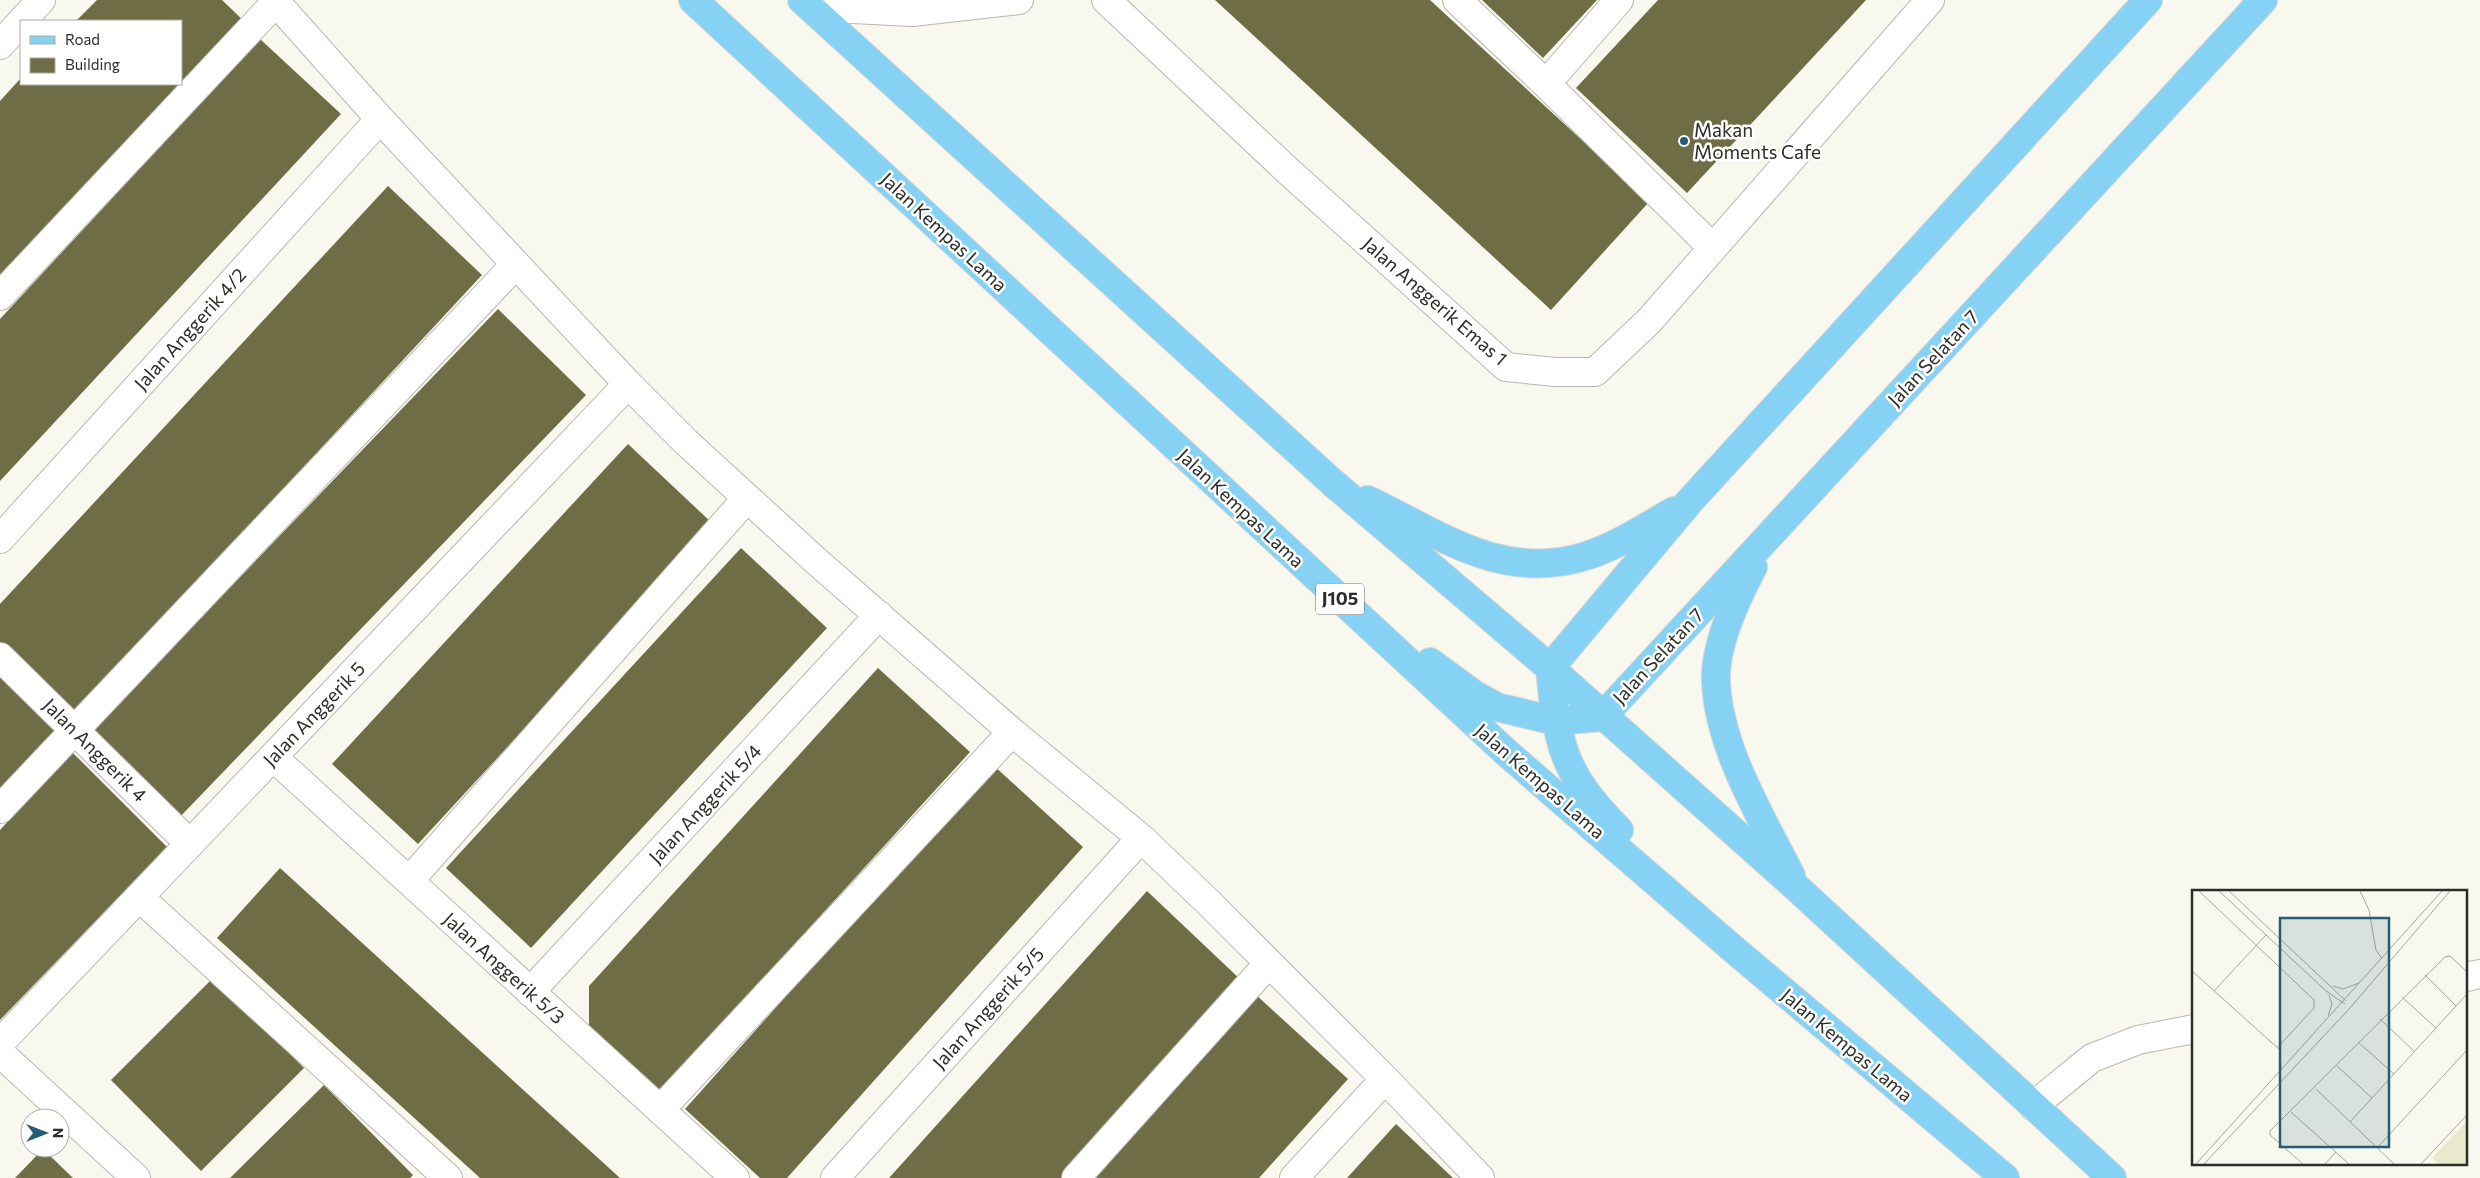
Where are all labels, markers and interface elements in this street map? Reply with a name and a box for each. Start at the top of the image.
legend [20,20,182,85]
text: Road [65,30,100,48]
text: Building [65,55,120,73]
place label: Makan Moments Cafe [1694,118,1821,163]
marker: Makan Moments Cafe [1678,135,1690,147]
street label: Jalan Kempas Lama [876,167,1012,296]
street label: Jalan Anggerik Emas 1 [1358,232,1512,370]
street label: Jalan Anggerik 4/2 [129,263,250,394]
street label: Jalan Selatan 7 [1882,305,1983,410]
street label: Jalan Kempas Lama [1173,443,1309,572]
road number: J105 [1316,584,1364,614]
street label: Jalan Selatan 7 [1607,603,1708,708]
street label: Jalan Anggerik 5 [258,657,369,771]
street label: Jalan Anggerik 4 [39,693,152,806]
street label: Jalan Kempas Lama [1471,718,1610,843]
street label: Jalan Anggerik 5/4 [644,739,766,868]
inset map [2192,890,2468,1166]
street label: Jalan Anggerik 5/3 [439,907,570,1028]
street label: Jalan Anggerik 5/5 [927,942,1048,1073]
street label: Jalan Kempas Lama [1777,983,1918,1106]
north arrow [20,1108,70,1158]
text: N [50,1128,67,1138]

